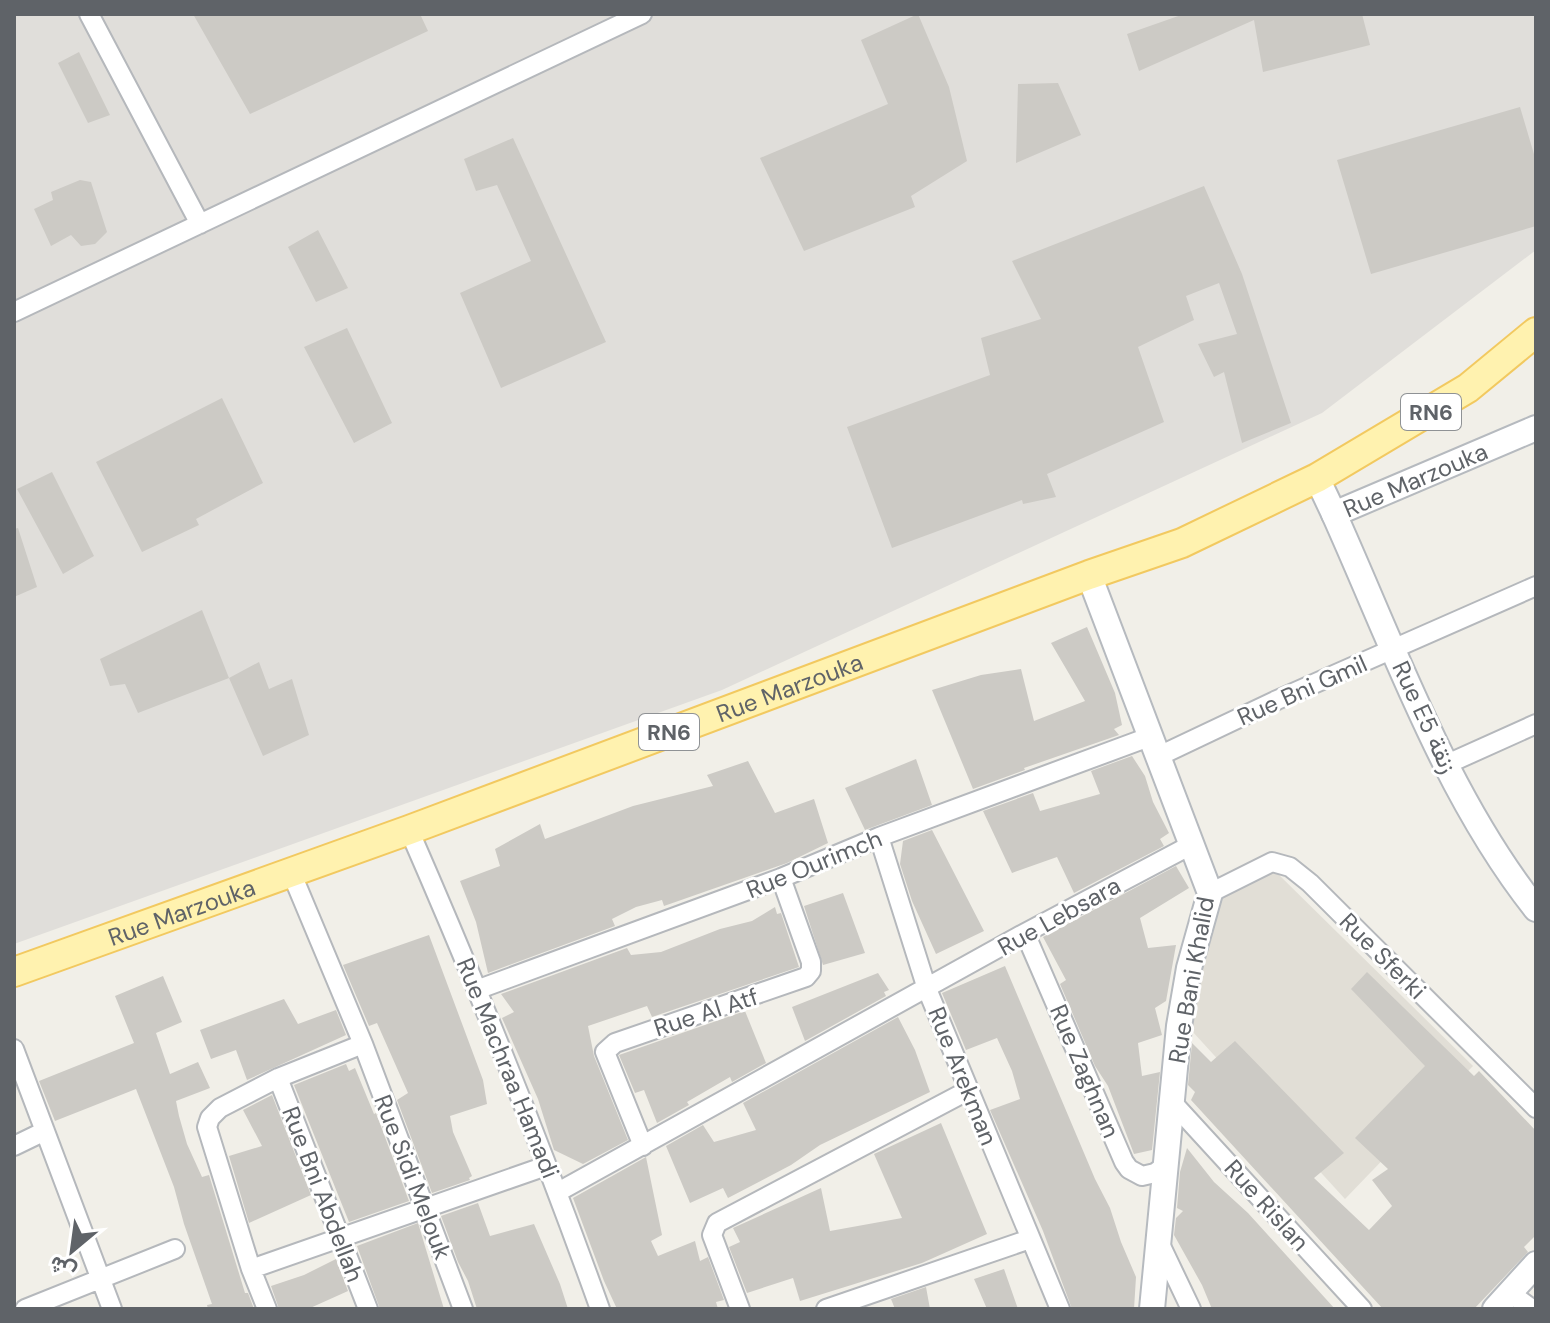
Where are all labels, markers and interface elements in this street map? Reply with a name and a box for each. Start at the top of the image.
road number: RN6 [1401,394,1461,430]
street label: Rue Marzouka [1338,435,1492,524]
street label: Rue Marzouka [712,646,867,729]
street label: Rue Bni Gmil [1232,648,1372,732]
street label: Rue E5 زنقة [1386,656,1464,778]
road number: RN6 [639,714,699,750]
street label: Rue Ourimch [741,823,887,905]
street label: Rue Lebsara [992,870,1126,962]
street label: Rue Marzouka [104,871,259,952]
street label: Rue Bani Khalid [1161,894,1221,1066]
street label: Rue Sferki [1333,906,1433,1006]
street label: Rue Machraa Hamadi [450,953,566,1183]
street label: Rue Al Atf [650,981,762,1043]
street label: Rue Zaghnan [1043,1000,1127,1142]
street label: Rue Arekman [921,1002,1005,1150]
street label: Rue Sidi Melouk [367,1090,459,1264]
street label: Rue Bni Abdellah [275,1102,371,1286]
street label: Rue Rislan [1218,1153,1316,1257]
north arrow [32,1211,112,1291]
text: ش [44,1249,81,1287]

